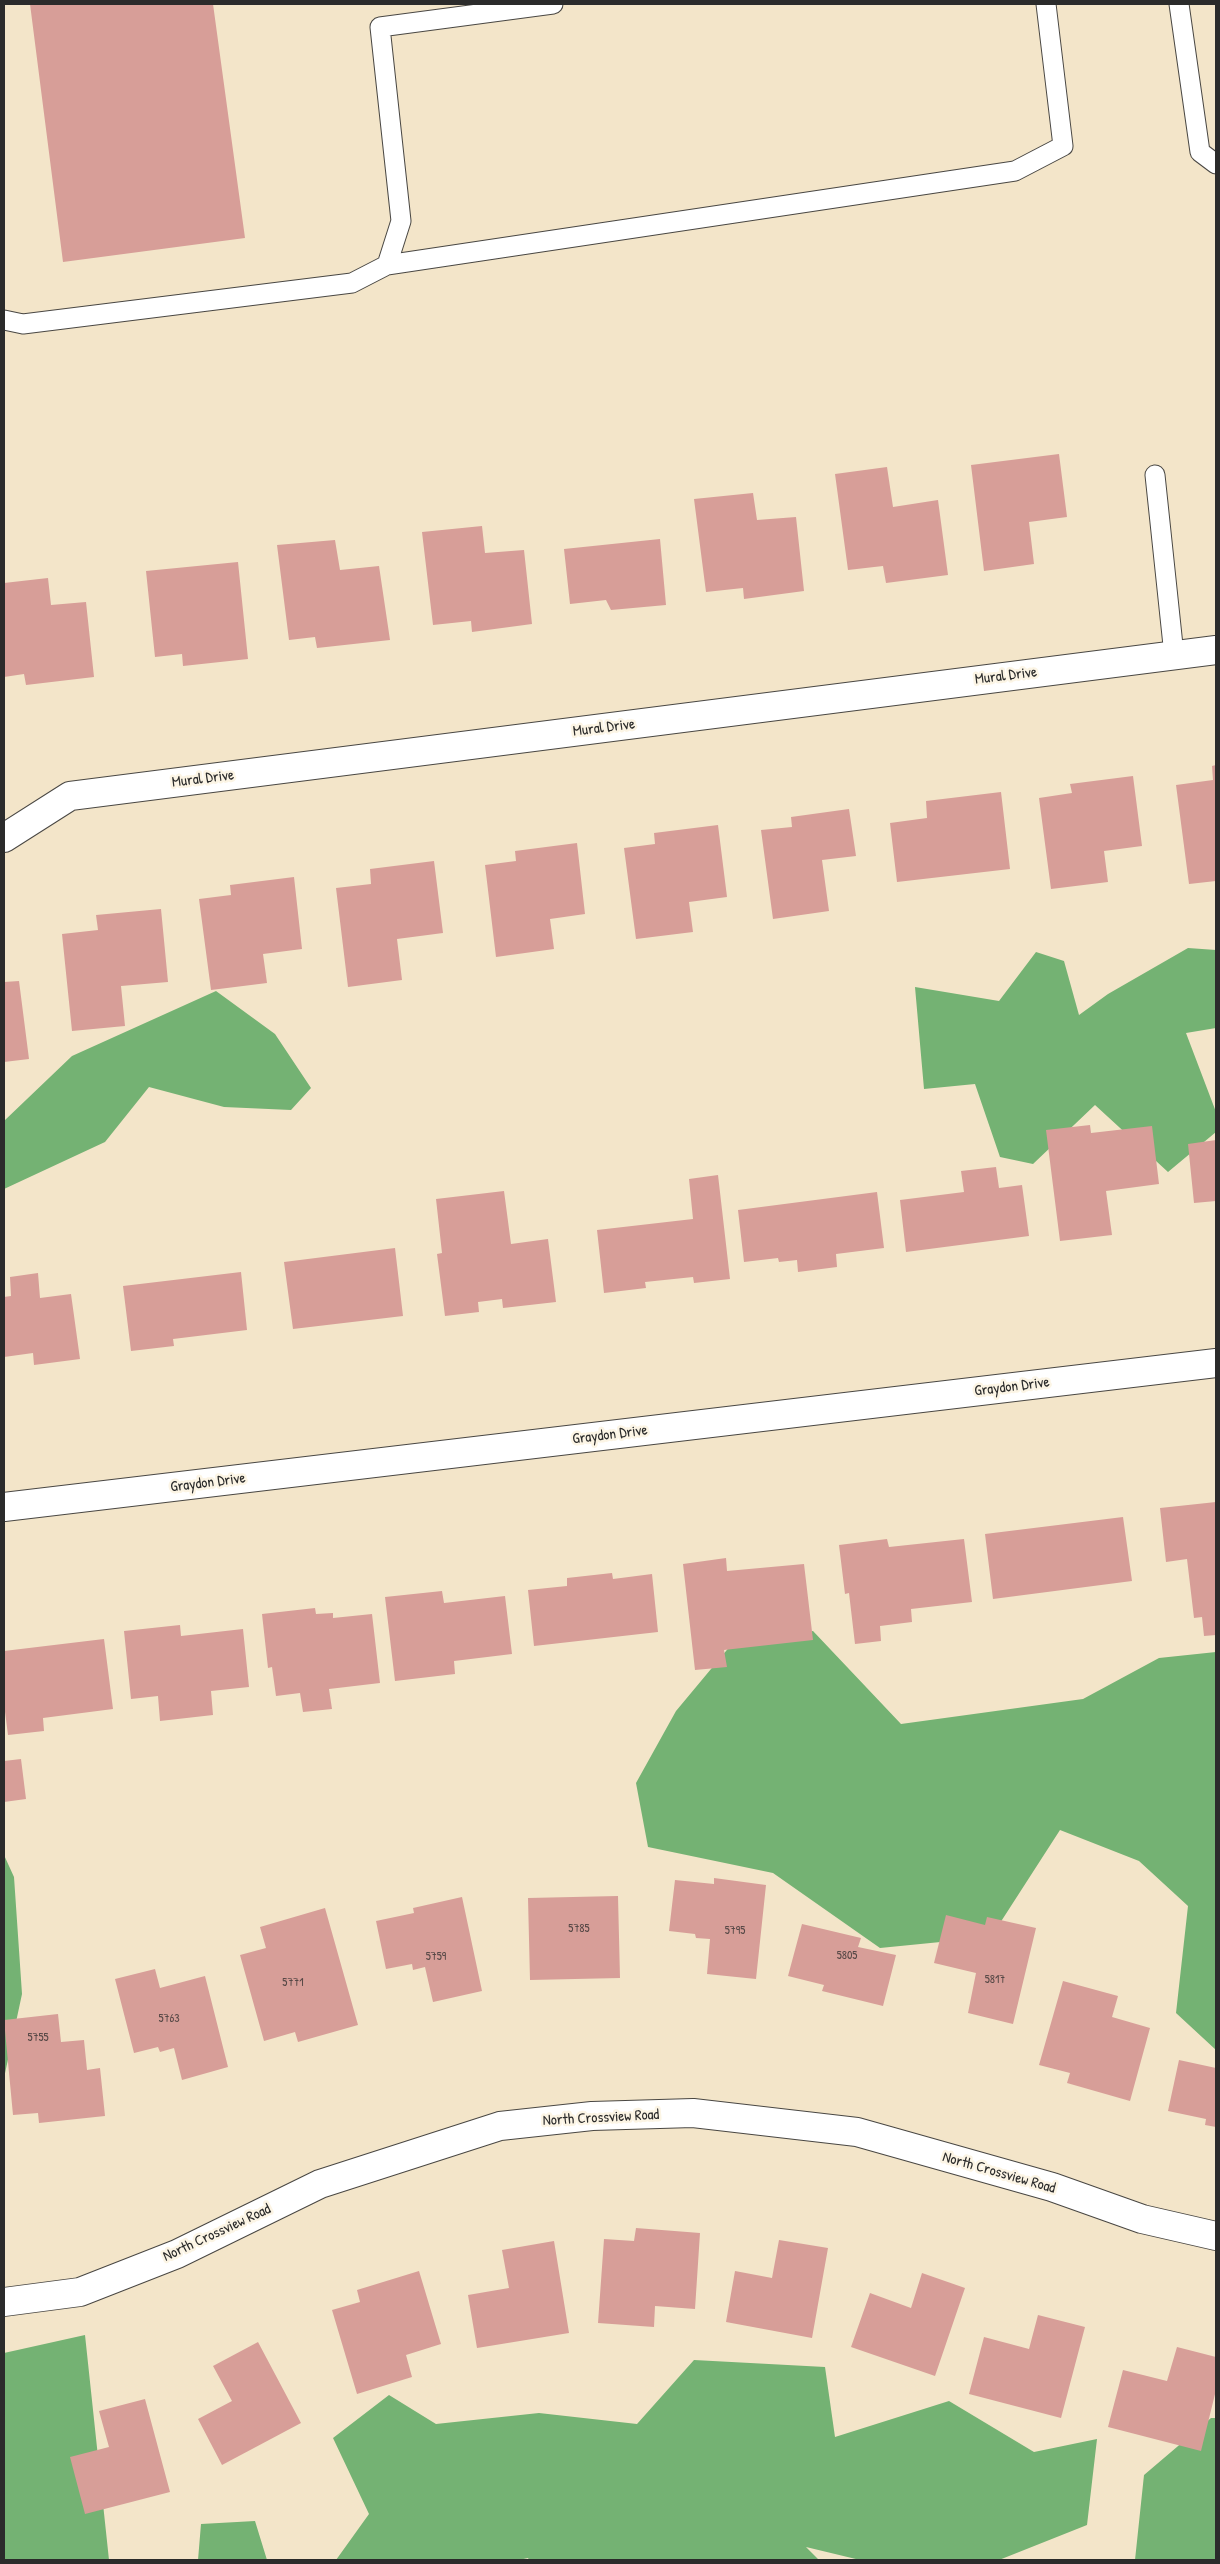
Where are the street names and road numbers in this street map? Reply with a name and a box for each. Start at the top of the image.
street label: Mural Drive [974,663,1038,689]
street label: Mural Drive [572,715,636,741]
street label: Mural Drive [171,766,235,792]
street label: Graydon Drive [973,1373,1051,1401]
street label: Graydon Drive [571,1421,649,1449]
street label: Graydon Drive [169,1469,247,1497]
street label: North Crossview Road [542,2106,660,2130]
street label: North Crossview Road [940,2148,1058,2198]
street label: North Crossview Road [160,2200,274,2266]

